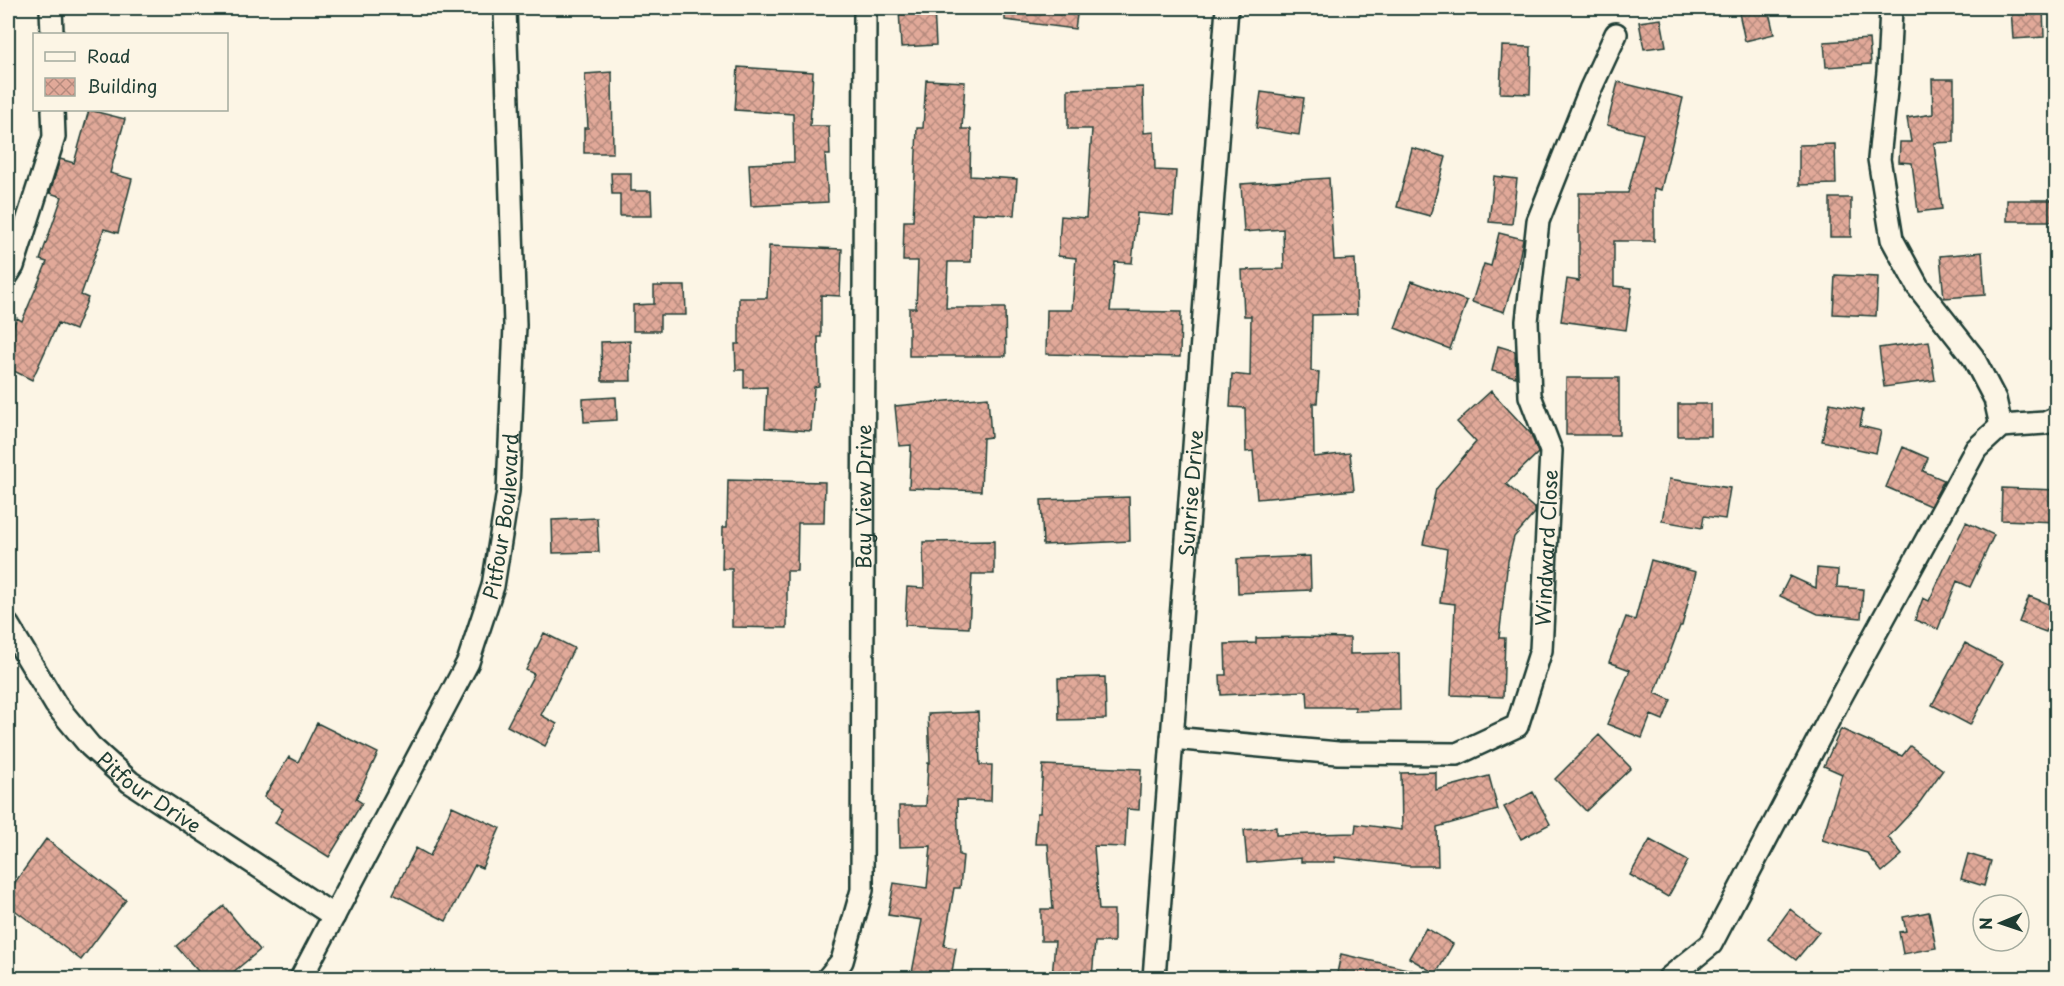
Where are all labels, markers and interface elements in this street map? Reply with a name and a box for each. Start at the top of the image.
legend [33,33,228,111]
text: Road [87,42,131,69]
text: Building [87,72,157,99]
street label: Bay View Drive [848,424,879,569]
street label: Sunrise Drive [1171,429,1210,558]
street label: Pitfour Boulevard [475,432,525,603]
street label: Windward Close [1527,469,1565,627]
street label: Pitfour Drive [90,744,208,840]
north arrow [1971,893,2031,953]
text: N [1973,917,1997,930]

